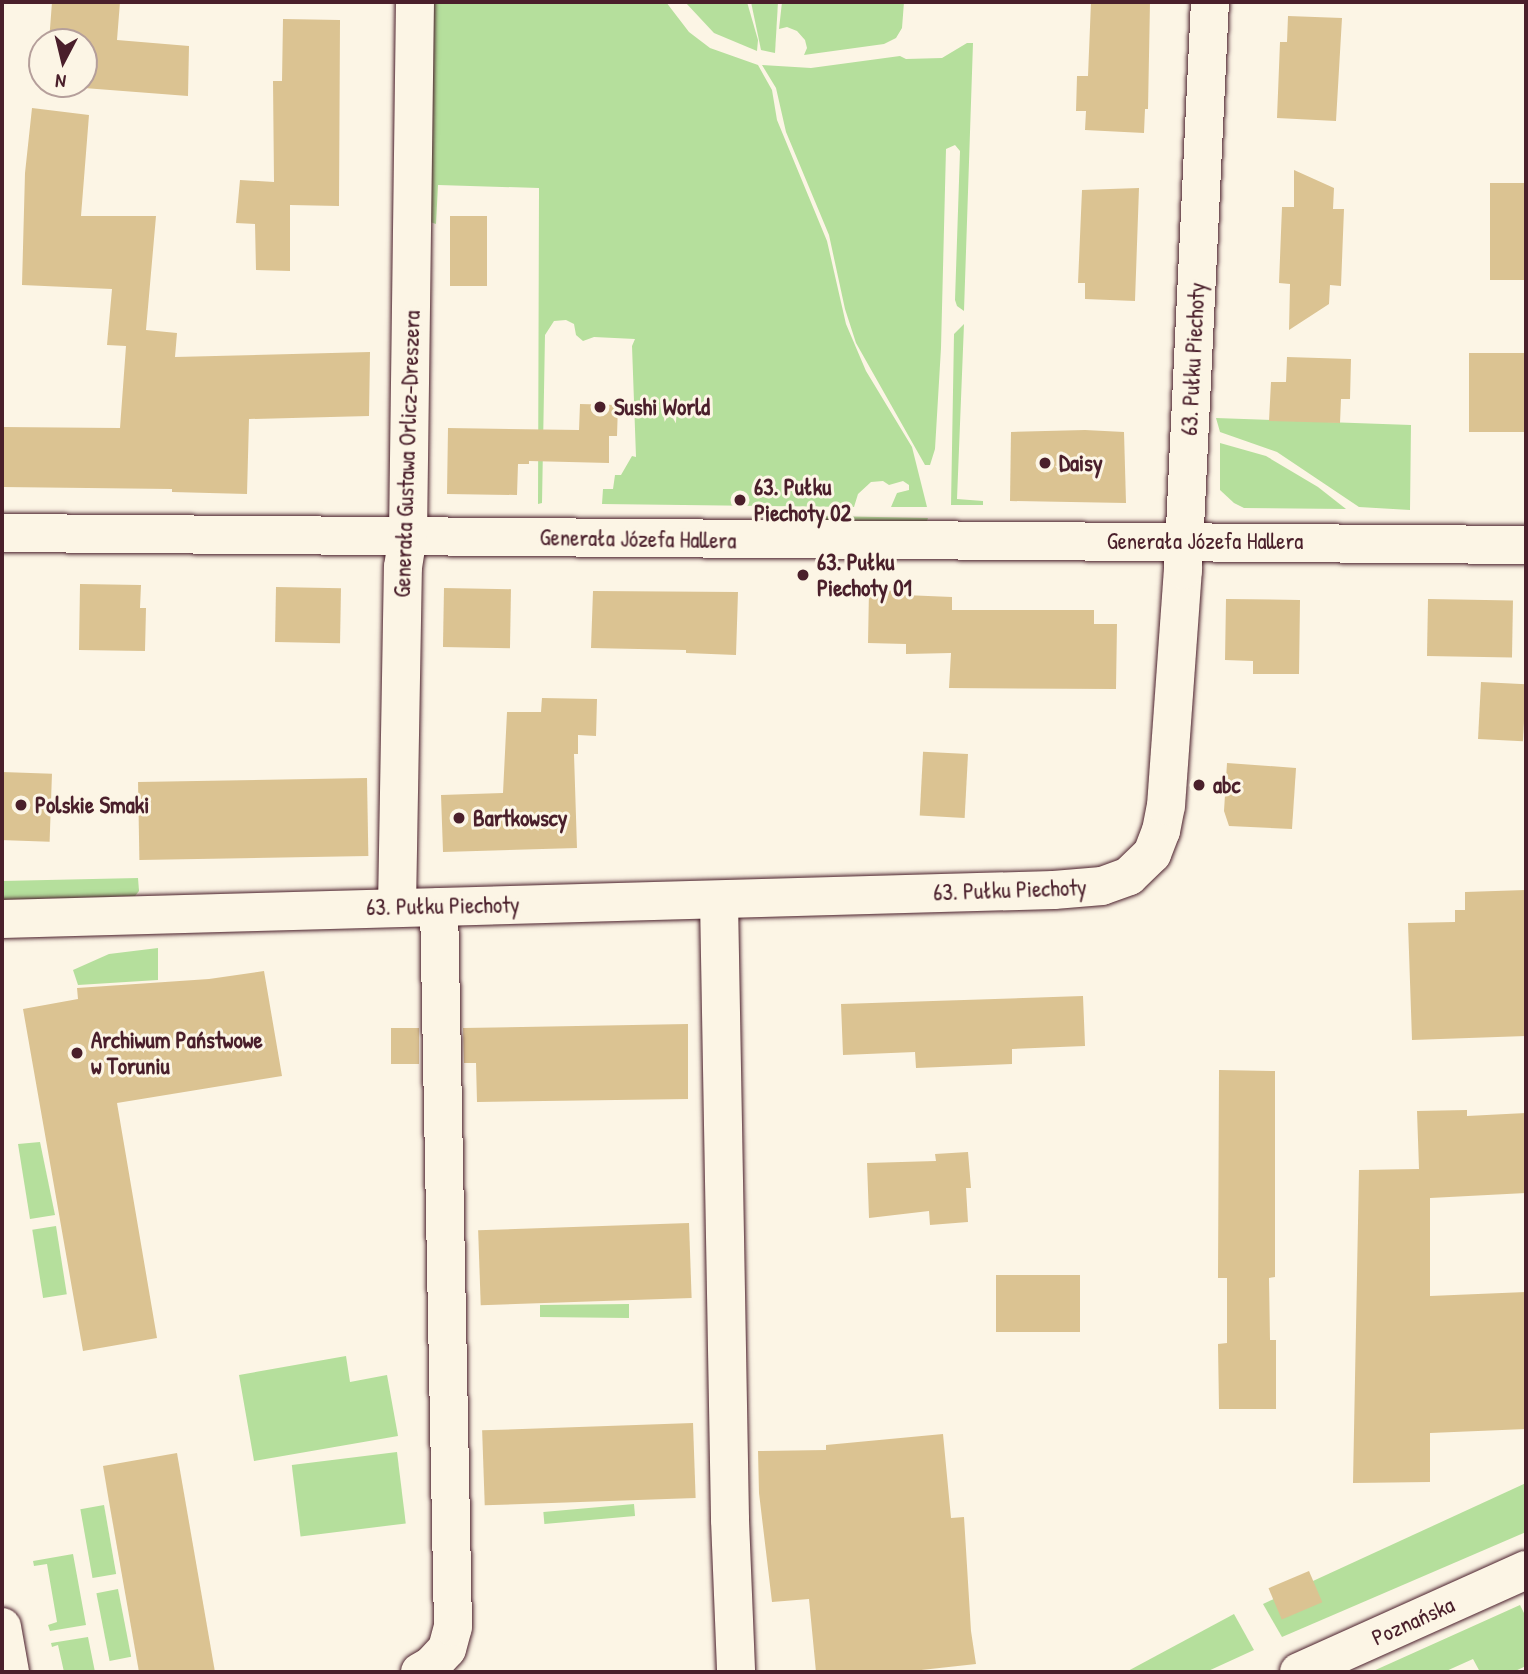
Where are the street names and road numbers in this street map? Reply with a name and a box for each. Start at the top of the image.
street label: 63. Pułku Piechoty [1175,282,1211,436]
street label: Generała Gustawa Orlicz-Dreszera [388,310,426,598]
street label: Generała Józefa Hallera [539,523,737,555]
street label: Generała Józefa Hallera [1107,527,1303,555]
street label: 63. Pułku Piechoty [933,874,1087,906]
street label: 63. Pułku Piechoty [366,891,520,921]
street label: Poznańska [1367,1591,1459,1651]

